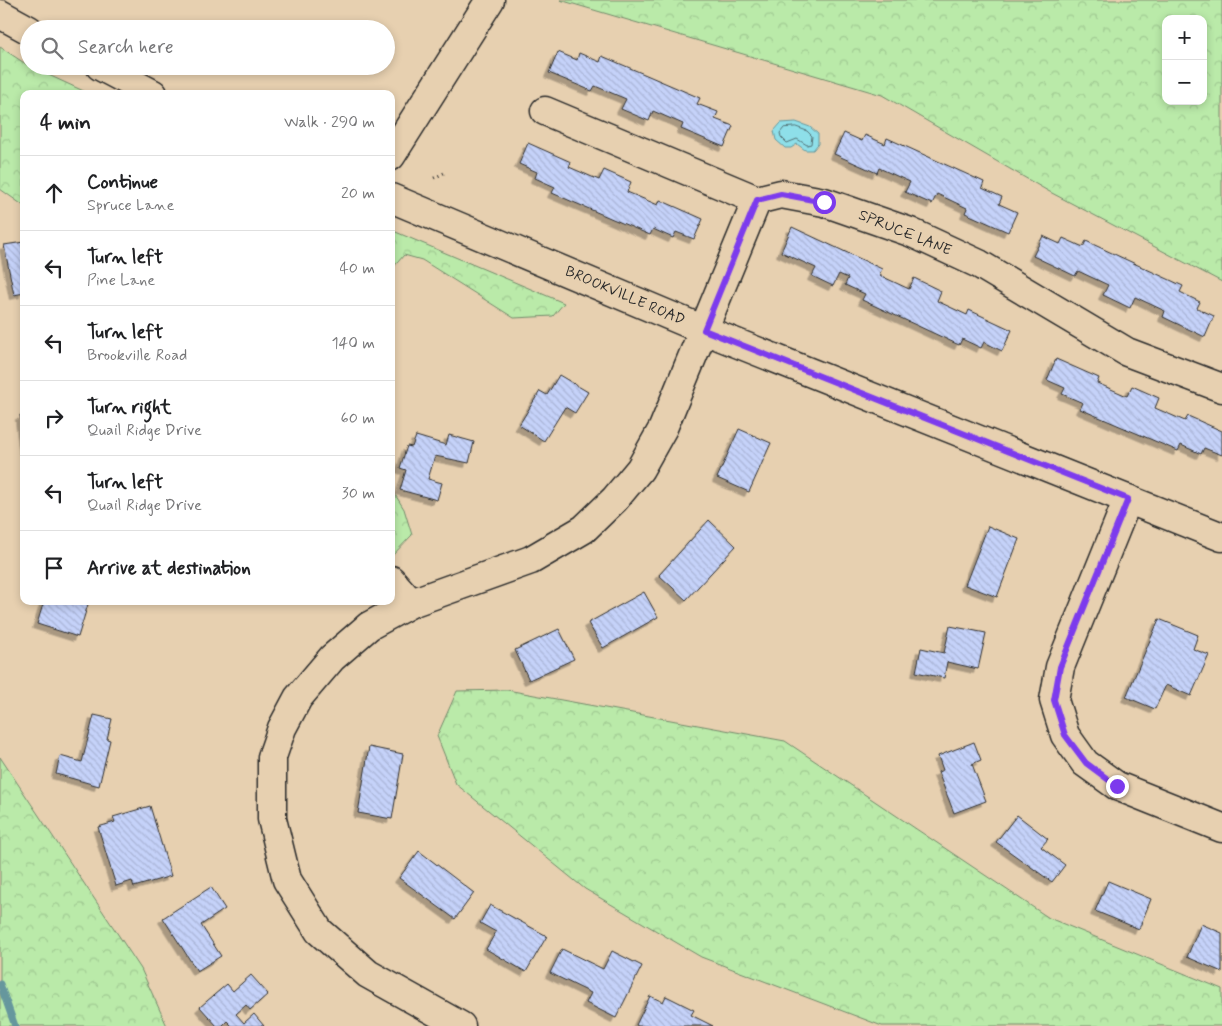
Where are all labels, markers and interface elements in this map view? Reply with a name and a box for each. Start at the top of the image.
map controls [1162,15,1207,105]
button: + [1162,15,1207,60]
search box [20,20,395,75]
icon: search [38,34,66,62]
text: Search here [78,35,174,60]
button: − [1162,60,1207,105]
text: 4 min [40,109,91,137]
text: Walk · 290 m [284,112,375,133]
text: Continue [87,170,158,195]
icon: ahead [40,179,68,207]
text: 20 m [341,183,375,204]
route start [813,191,836,214]
text: Spruce Lane [87,195,174,216]
street label: SPRUCE LANE [856,205,955,261]
text: Turn left [87,245,163,270]
icon: left [40,254,68,282]
text: 40 m [339,258,375,279]
street label: BROOKVILLE ROAD [562,262,688,330]
text: Pine Lane [87,270,155,291]
text: Turn left [87,320,163,345]
icon: left [40,329,68,357]
text: 140 m [331,333,375,354]
text: Brookville Road [87,345,187,366]
text: Turn right [87,395,171,420]
icon: right [40,404,68,432]
text: 60 m [341,408,375,429]
text: Quail Ridge Drive [87,420,202,441]
text: Turn left [87,470,163,495]
icon: left [40,479,68,507]
text: 30 m [342,483,375,504]
text: Quail Ridge Drive [87,495,202,516]
icon: arrive [40,554,68,582]
text: Arrive at destination [87,556,251,581]
route end [1106,775,1129,798]

